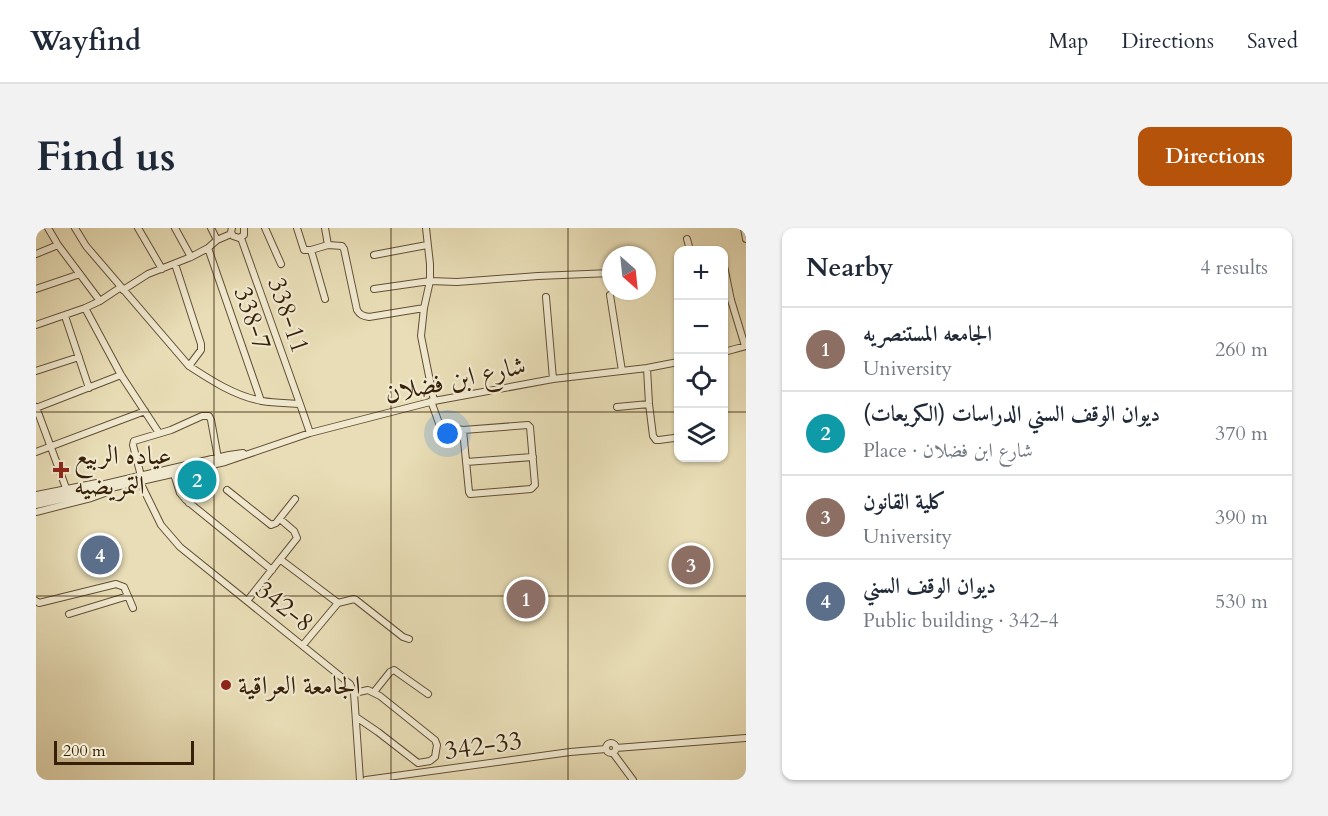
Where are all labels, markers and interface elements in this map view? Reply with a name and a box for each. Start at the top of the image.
text: Wayfind [30,22,141,60]
text: Map [1048,27,1088,56]
text: Directions [1121,27,1214,56]
text: Saved [1247,27,1298,56]
button: Directions [1138,127,1292,186]
text: Find us [36,128,176,185]
north arrow [602,246,656,300]
map controls [674,246,728,462]
button: + [674,246,728,300]
text: Nearby [806,250,894,285]
text: 4 results [1200,254,1268,281]
street label: 338-11 [259,273,318,358]
street label: 338-7 [225,282,280,355]
button: − [674,300,728,354]
text: الجامعه المستنصريه [863,319,992,349]
text: 1 [820,336,831,363]
text: 260 m [1215,336,1268,363]
street label: شارع ابن فضلان [381,347,530,415]
button: locate [674,354,728,408]
text: University [863,355,952,382]
text: ديوان الوقف السني الدراسات (الكريعات) [863,399,1160,429]
button: layers [674,408,728,462]
your location [433,419,462,448]
text: 2 [820,420,831,447]
text: 370 m [1215,420,1268,447]
text: Place · شارع ابن فضلان [863,437,1033,464]
place label: عياده الربيع التمريضيه [74,438,172,503]
pin: 2 [178,458,216,502]
marker: عياده الربيع التمريضيه [52,461,70,479]
text: كلية القانون [863,487,946,517]
text: 3 [820,504,831,531]
text: 390 m [1215,504,1268,531]
text: University [863,523,952,550]
pin: 4 [80,532,120,578]
pin: 3 [672,542,710,588]
text: ديوان الوقف السني [863,571,996,601]
street label: 342-8 [248,573,321,640]
pin: 1 [506,576,546,622]
text: 4 [820,588,831,615]
text: 530 m [1215,588,1268,615]
text: Public building · 342-4 [863,607,1059,634]
place label: الجامعة العراقية [238,668,361,703]
marker: الجامعة العراقية [219,678,233,692]
street label: 342-33 [442,723,524,768]
scale bar [54,738,194,766]
text: 200 m [63,740,105,762]

